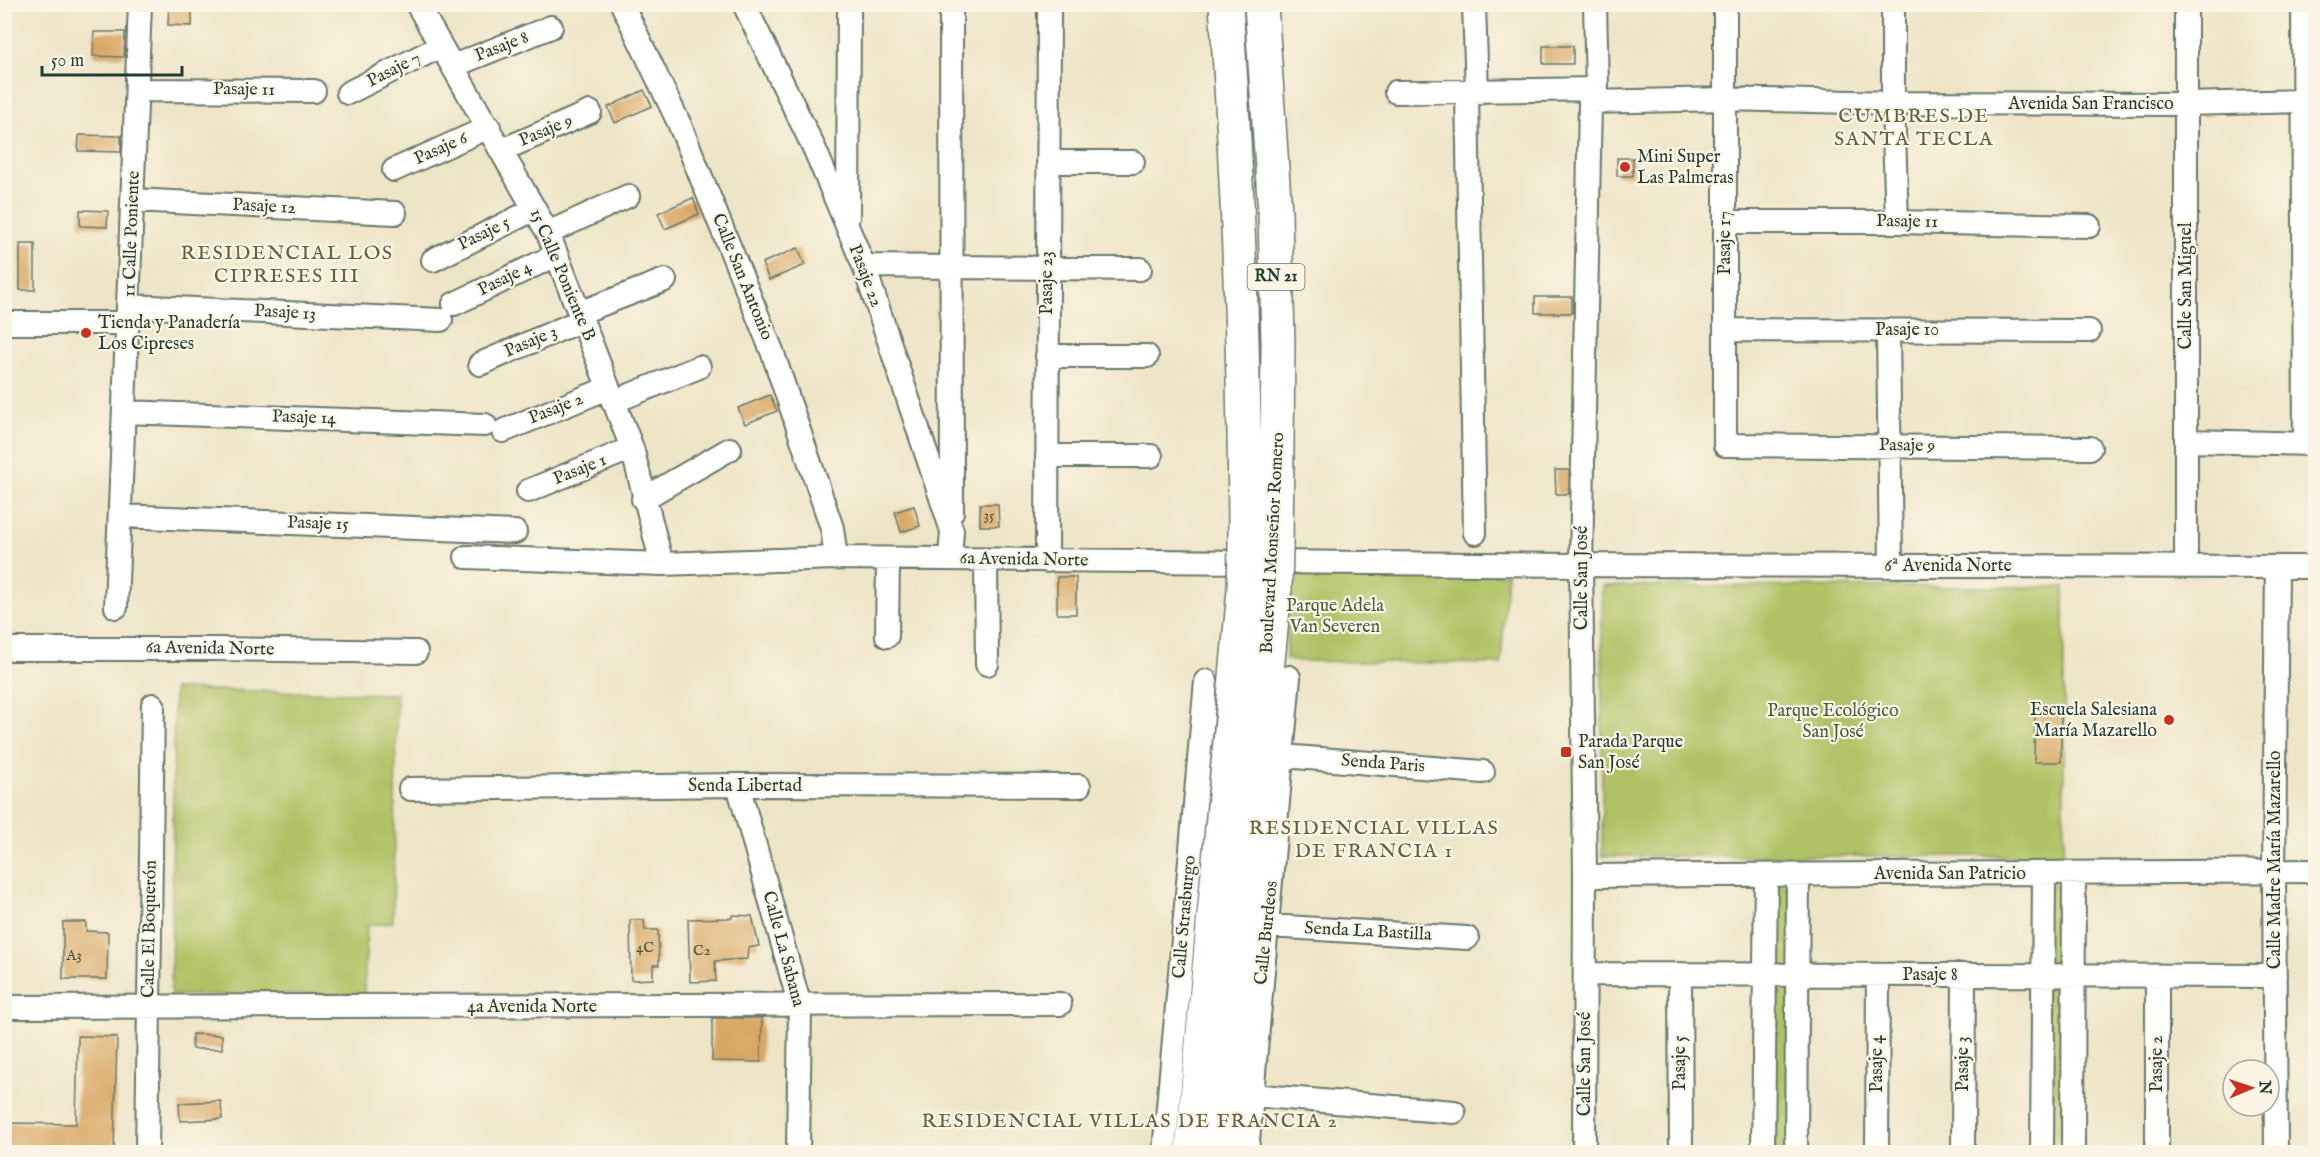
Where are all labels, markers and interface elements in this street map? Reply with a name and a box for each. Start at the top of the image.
street label: Pasaje 8 [472,26,532,68]
scale bar [42,39,182,77]
street label: Pasaje 7 [363,47,425,93]
text: 50 m [51,50,84,73]
street label: Pasaje 11 [213,78,275,102]
street label: Avenida San Francisco [2007,93,2174,116]
district label: CUMBRES DE SANTA TECLA [1834,104,1994,152]
street label: Pasaje 9 [516,109,576,153]
street label: Pasaje 6 [411,127,472,171]
place label: Mini Super Las Palmeras [1637,146,1734,190]
marker: Mini Super Las Palmeras [1618,160,1632,174]
street label: 11 Calle Poniente [118,171,146,297]
street label: Pasaje 12 [232,194,296,220]
street label: 15 Calle Poniente B [524,205,600,345]
street label: Calle San Antonio [706,210,778,344]
street label: Pasaje 11 [1876,210,1938,234]
street label: Pasaje 5 [454,211,514,256]
street label: Pasaje 17 [1714,211,1737,275]
street label: Calle San Miguel [2175,222,2198,350]
district label: RESIDENCIAL LOS CIPRESES III [180,241,394,289]
street label: Pasaje 22 [843,241,887,311]
street label: Pasaje 23 [1036,251,1059,315]
street label: Pasaje 4 [474,256,536,302]
road number: RN 21 [1248,264,1304,290]
street label: Pasaje 13 [253,300,317,326]
place label: Tienda y Panadería Los Cipreses [98,312,241,356]
street label: Pasaje 10 [1875,319,1939,342]
street label: Pasaje 3 [501,321,561,363]
marker: Tienda y Panadería Los Cipreses [79,326,93,340]
street label: Pasaje 2 [525,388,587,430]
street label: Pasaje 14 [272,405,337,431]
street label: Boulevard Monseñor Romero [1256,431,1290,654]
street label: Pasaje 9 [1879,434,1935,458]
street label: Pasaje 1 [550,449,610,491]
house number: 35 [983,506,995,525]
street label: Pasaje 15 [287,511,350,537]
street label: Calle San José [1571,526,1594,630]
street label: 6a Avenida Norte [959,547,1089,573]
street label: 6ª Avenida Norte [1884,555,2012,578]
park label: Parque Adela Van Severen [1286,595,1384,639]
street label: 6a Avenida Norte [145,636,275,662]
place label: Escuela Salesiana María Mazarello [2030,699,2157,743]
park label: Parque Ecológico San José [1767,700,1899,744]
marker: Escuela Salesiana María Mazarello [2162,713,2176,727]
place label: Parada Parque San José [1578,731,1683,775]
marker: Parada Parque San José [1559,745,1573,759]
street label: Senda Paris [1340,750,1426,778]
street label: Calle Madre María Mazarello [2264,750,2287,969]
street label: Senda Libertad [688,775,802,798]
district label: RESIDENCIAL VILLAS DE FRANCIA 1 [1249,816,1499,864]
street label: Calle Strasburgo [1168,854,1202,980]
street label: Calle El Boquerón [137,859,163,998]
street label: Avenida San Patricio [1873,863,2026,886]
street label: Calle Burdeos [1250,880,1284,986]
street label: Calle La Sabana [757,889,810,1010]
street label: Senda La Bastilla [1304,917,1433,947]
house number: 4C [636,938,654,957]
house number: C2 [693,941,711,960]
house number: A3 [65,946,82,965]
street label: Pasaje 8 [1902,964,1958,987]
street label: 4a Avenida Norte [467,996,597,1019]
street label: Calle San José [1574,1012,1597,1116]
street label: Pasaje 5 [1669,1035,1692,1091]
street label: Pasaje 4 [1866,1035,1889,1093]
street label: Pasaje 2 [2146,1035,2169,1093]
street label: Pasaje 3 [1952,1036,1975,1092]
north arrow [2221,1058,2281,1118]
text: N [2254,1079,2274,1095]
district label: RESIDENCIAL VILLAS DE FRANCIA 2 [922,1109,1338,1134]

